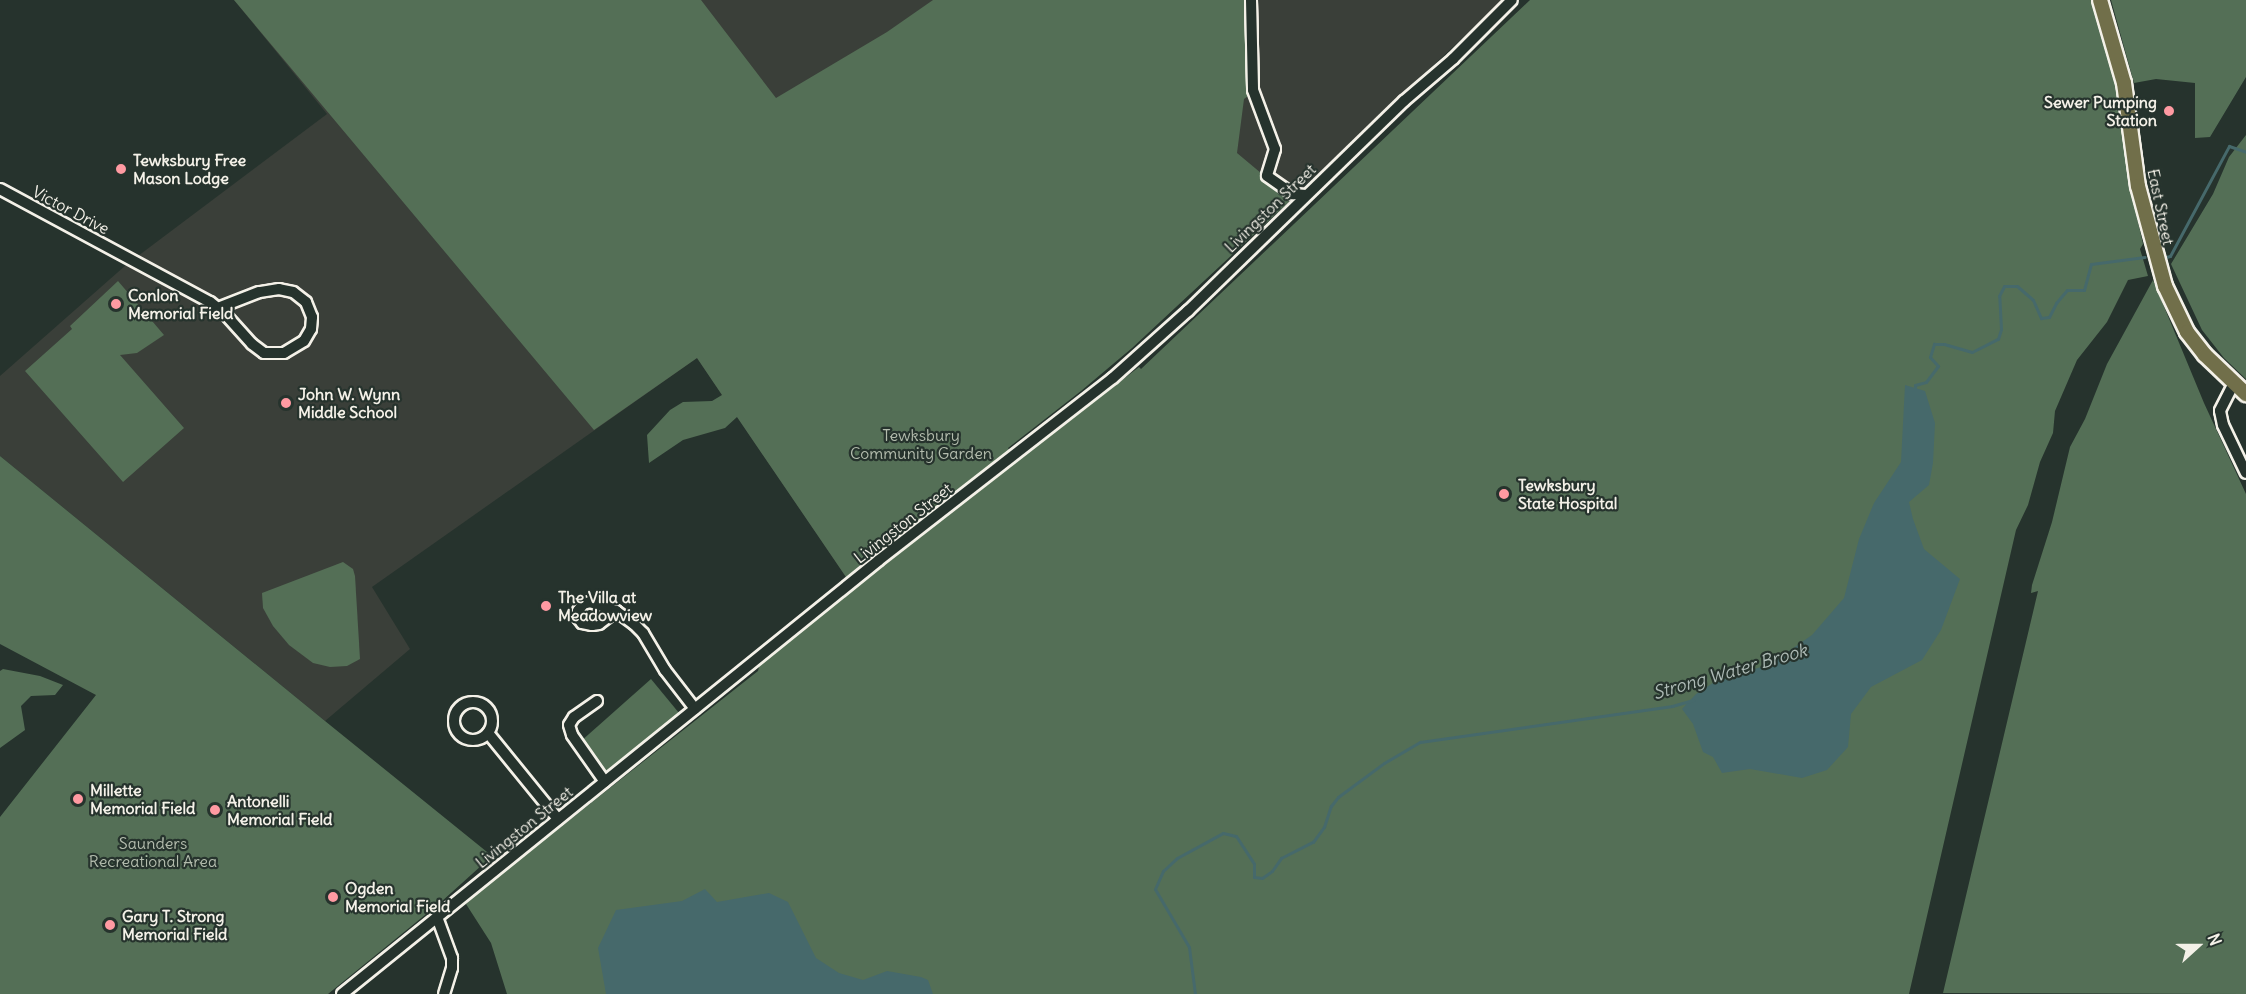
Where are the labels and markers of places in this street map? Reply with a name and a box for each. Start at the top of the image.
place label: Sewer Pumping Station [2044,92,2157,130]
marker: Sewer Pumping Station [2162,104,2176,118]
place label: Tewksbury Free Mason Lodge [133,150,246,188]
marker: Tewksbury Free Mason Lodge [114,162,128,176]
place label: Conlon Memorial Field [128,285,233,323]
marker: Conlon Memorial Field [109,297,123,311]
place label: John W. Wynn Middle School [298,384,400,422]
marker: John W. Wynn Middle School [279,396,293,410]
place label: Tewksbury State Hospital [1518,475,1617,513]
marker: Tewksbury State Hospital [1495,485,1513,503]
place label: The Villa at Meadowview [558,587,652,625]
marker: The Villa at Meadowview [539,599,553,613]
place label: Millette Memorial Field [90,780,195,818]
place label: Antonelli Memorial Field [227,791,332,829]
marker: Millette Memorial Field [71,792,85,806]
marker: Antonelli Memorial Field [208,803,222,817]
place label: Ogden Memorial Field [345,878,450,916]
marker: Ogden Memorial Field [326,890,340,904]
place label: Gary T. Strong Memorial Field [122,906,227,944]
marker: Gary T. Strong Memorial Field [103,918,117,932]

